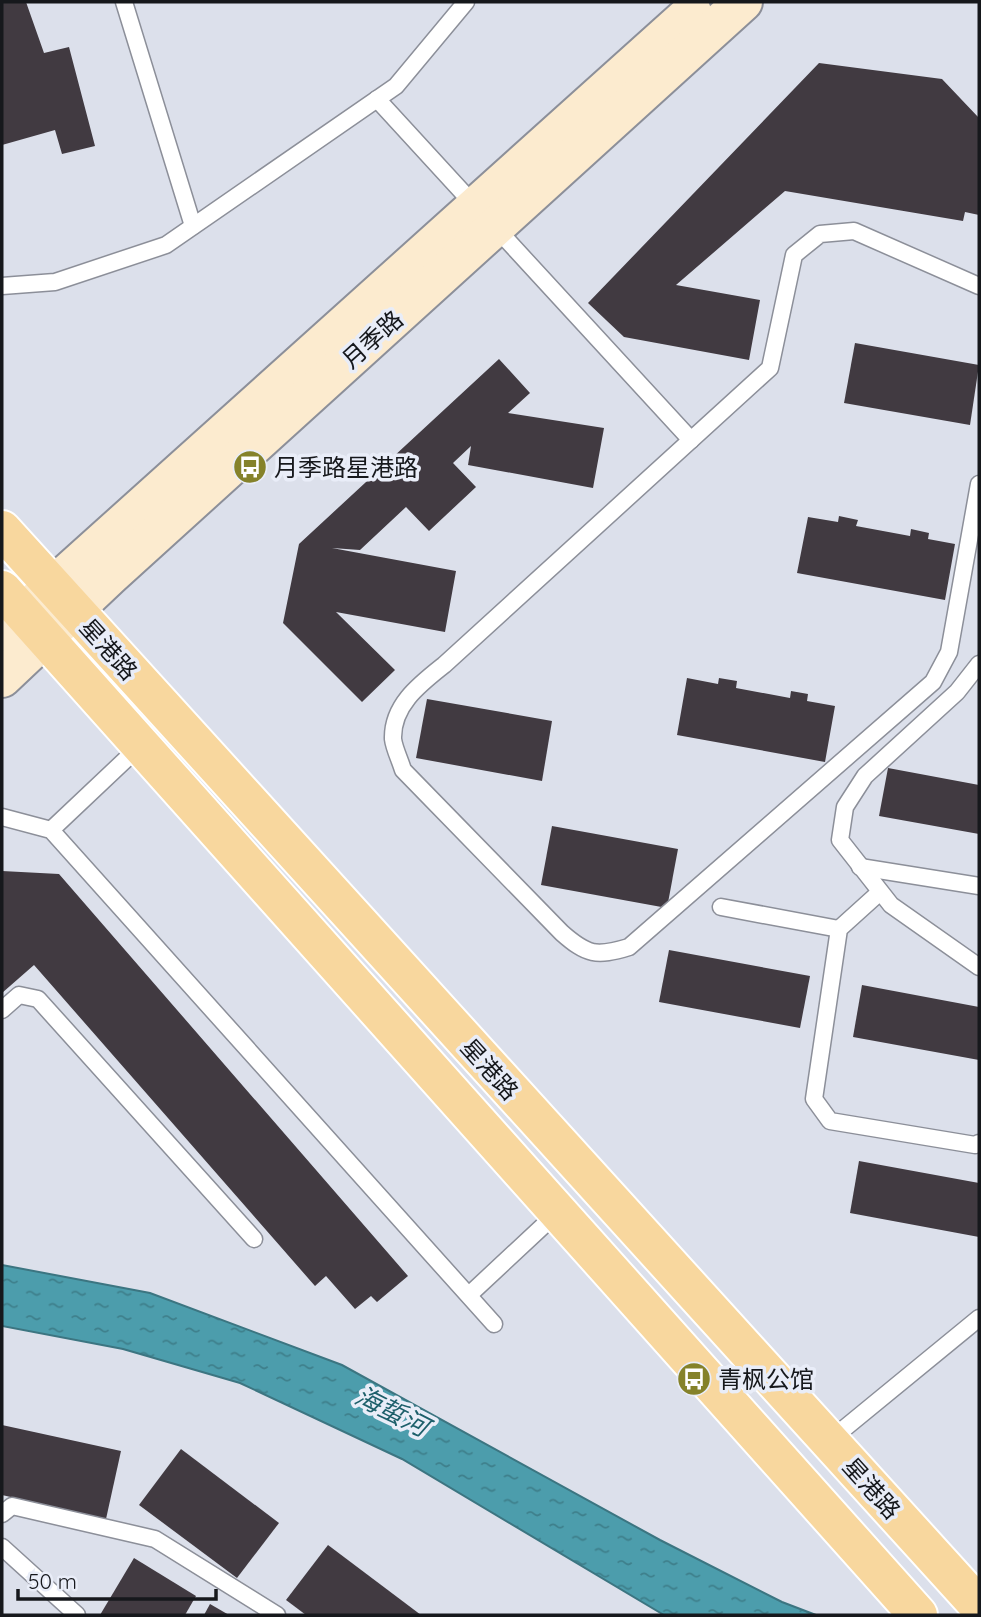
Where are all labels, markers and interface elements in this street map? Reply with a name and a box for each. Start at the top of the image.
street label: 月季路 [335,304,409,374]
bus stop icon: 月季路星港路 [231,448,269,486]
place label: 月季路星港路 [274,452,418,482]
street label: 星港路 [74,612,144,686]
street label: 星港路 [455,1032,525,1106]
bus stop icon: 青枫公馆 [675,1360,713,1398]
place label: 青枫公馆 [718,1364,814,1394]
water label: 海蜇河 [350,1379,439,1446]
street label: 星港路 [837,1451,907,1525]
scale bar [18,1558,215,1602]
text: 50 m [28,1568,77,1594]

